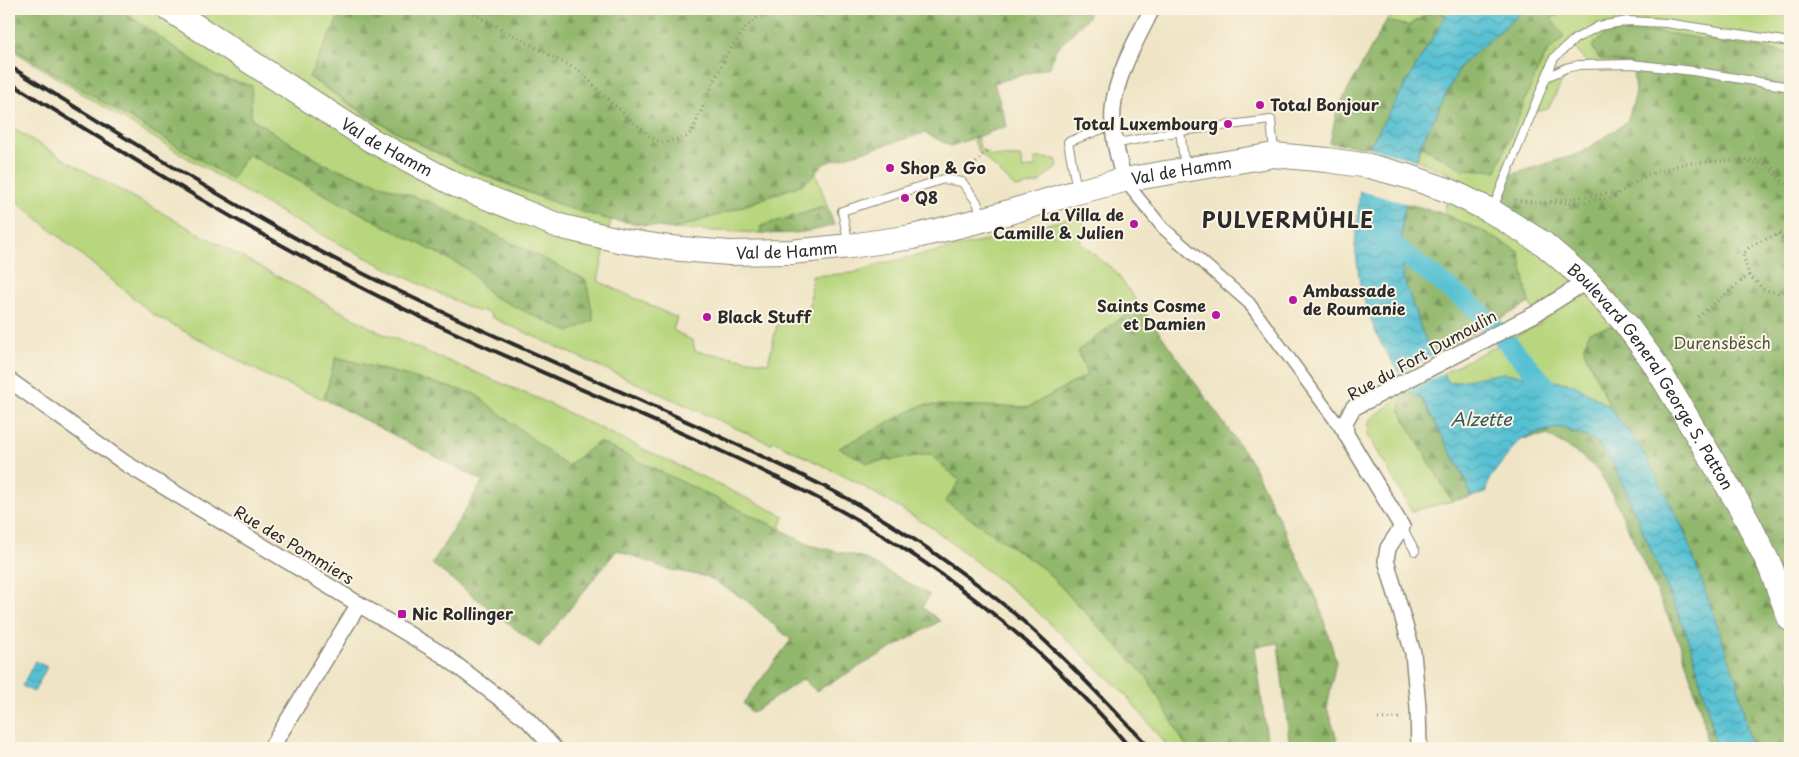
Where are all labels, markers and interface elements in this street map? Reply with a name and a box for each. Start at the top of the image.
place label: Total Bonjour [1270,92,1380,116]
marker: Total Bonjour [1254,99,1266,111]
street label: Val de Hamm [337,111,437,182]
place label: Total Luxembourg [1073,111,1218,135]
marker: Total Luxembourg [1222,118,1234,130]
street label: Val de Hamm [1129,149,1233,190]
place label: Shop & Go [900,155,986,179]
marker: Shop & Go [884,162,896,174]
place label: Q8 [915,185,938,209]
marker: Q8 [899,192,911,204]
place label: La Villa de Camille & Julien [993,202,1124,244]
district label: PULVERMÜHLE [1202,203,1374,235]
marker: La Villa de Camille & Julien [1128,218,1140,230]
street label: Val de Hamm [736,234,838,264]
street label: Boulevard General George S. Patton [1563,257,1740,494]
place label: Ambassade de Roumanie [1302,278,1406,320]
place label: Saints Cosme et Damien [1097,293,1206,335]
marker: Ambassade de Roumanie [1287,294,1299,306]
street label: Rue du Fort Dumoulin [1342,303,1501,405]
place label: Black Stuff [717,304,812,328]
marker: Saints Cosme et Damien [1210,309,1222,321]
marker: Black Stuff [701,311,713,323]
park label: Durensbësch [1673,330,1771,354]
water label: Alzette [1450,405,1513,432]
street label: Rue des Pommiers [230,499,359,590]
place label: Nic Rollinger [412,601,514,625]
marker: Nic Rollinger [396,608,408,620]

